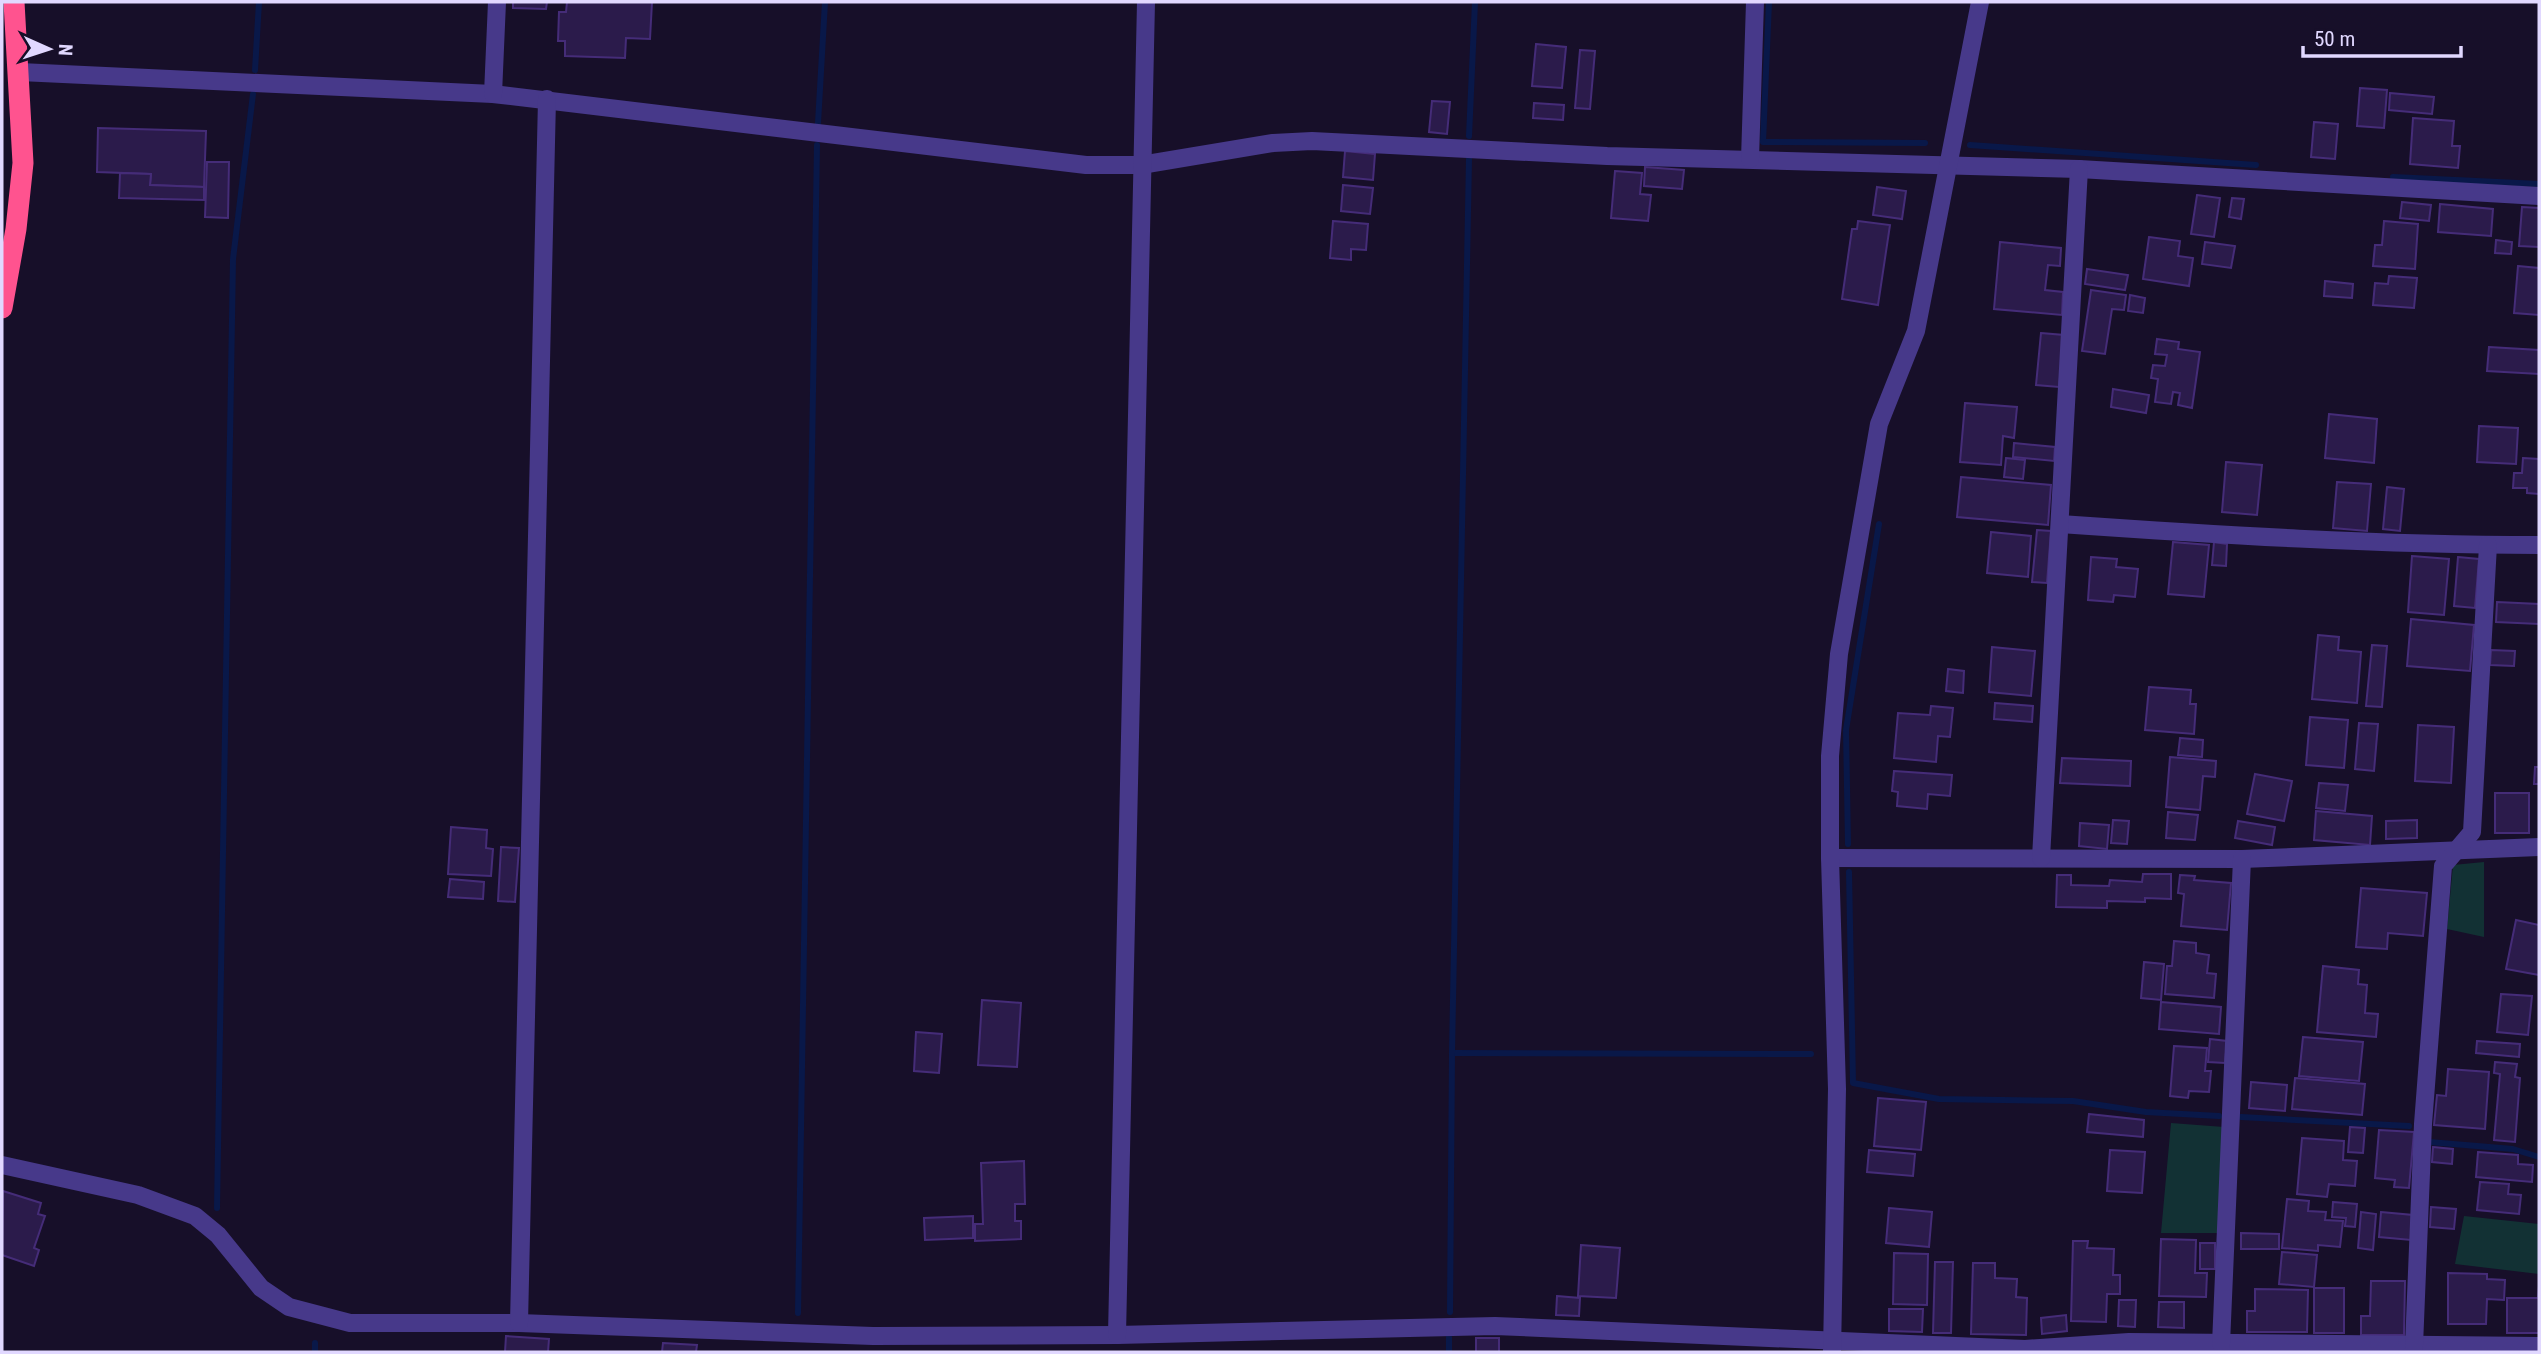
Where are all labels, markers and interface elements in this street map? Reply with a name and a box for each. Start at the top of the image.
north arrow [14,14,84,84]
scale bar [2303,14,2460,58]
text: 50 m [2314,27,2355,51]
text: N [54,43,77,56]

